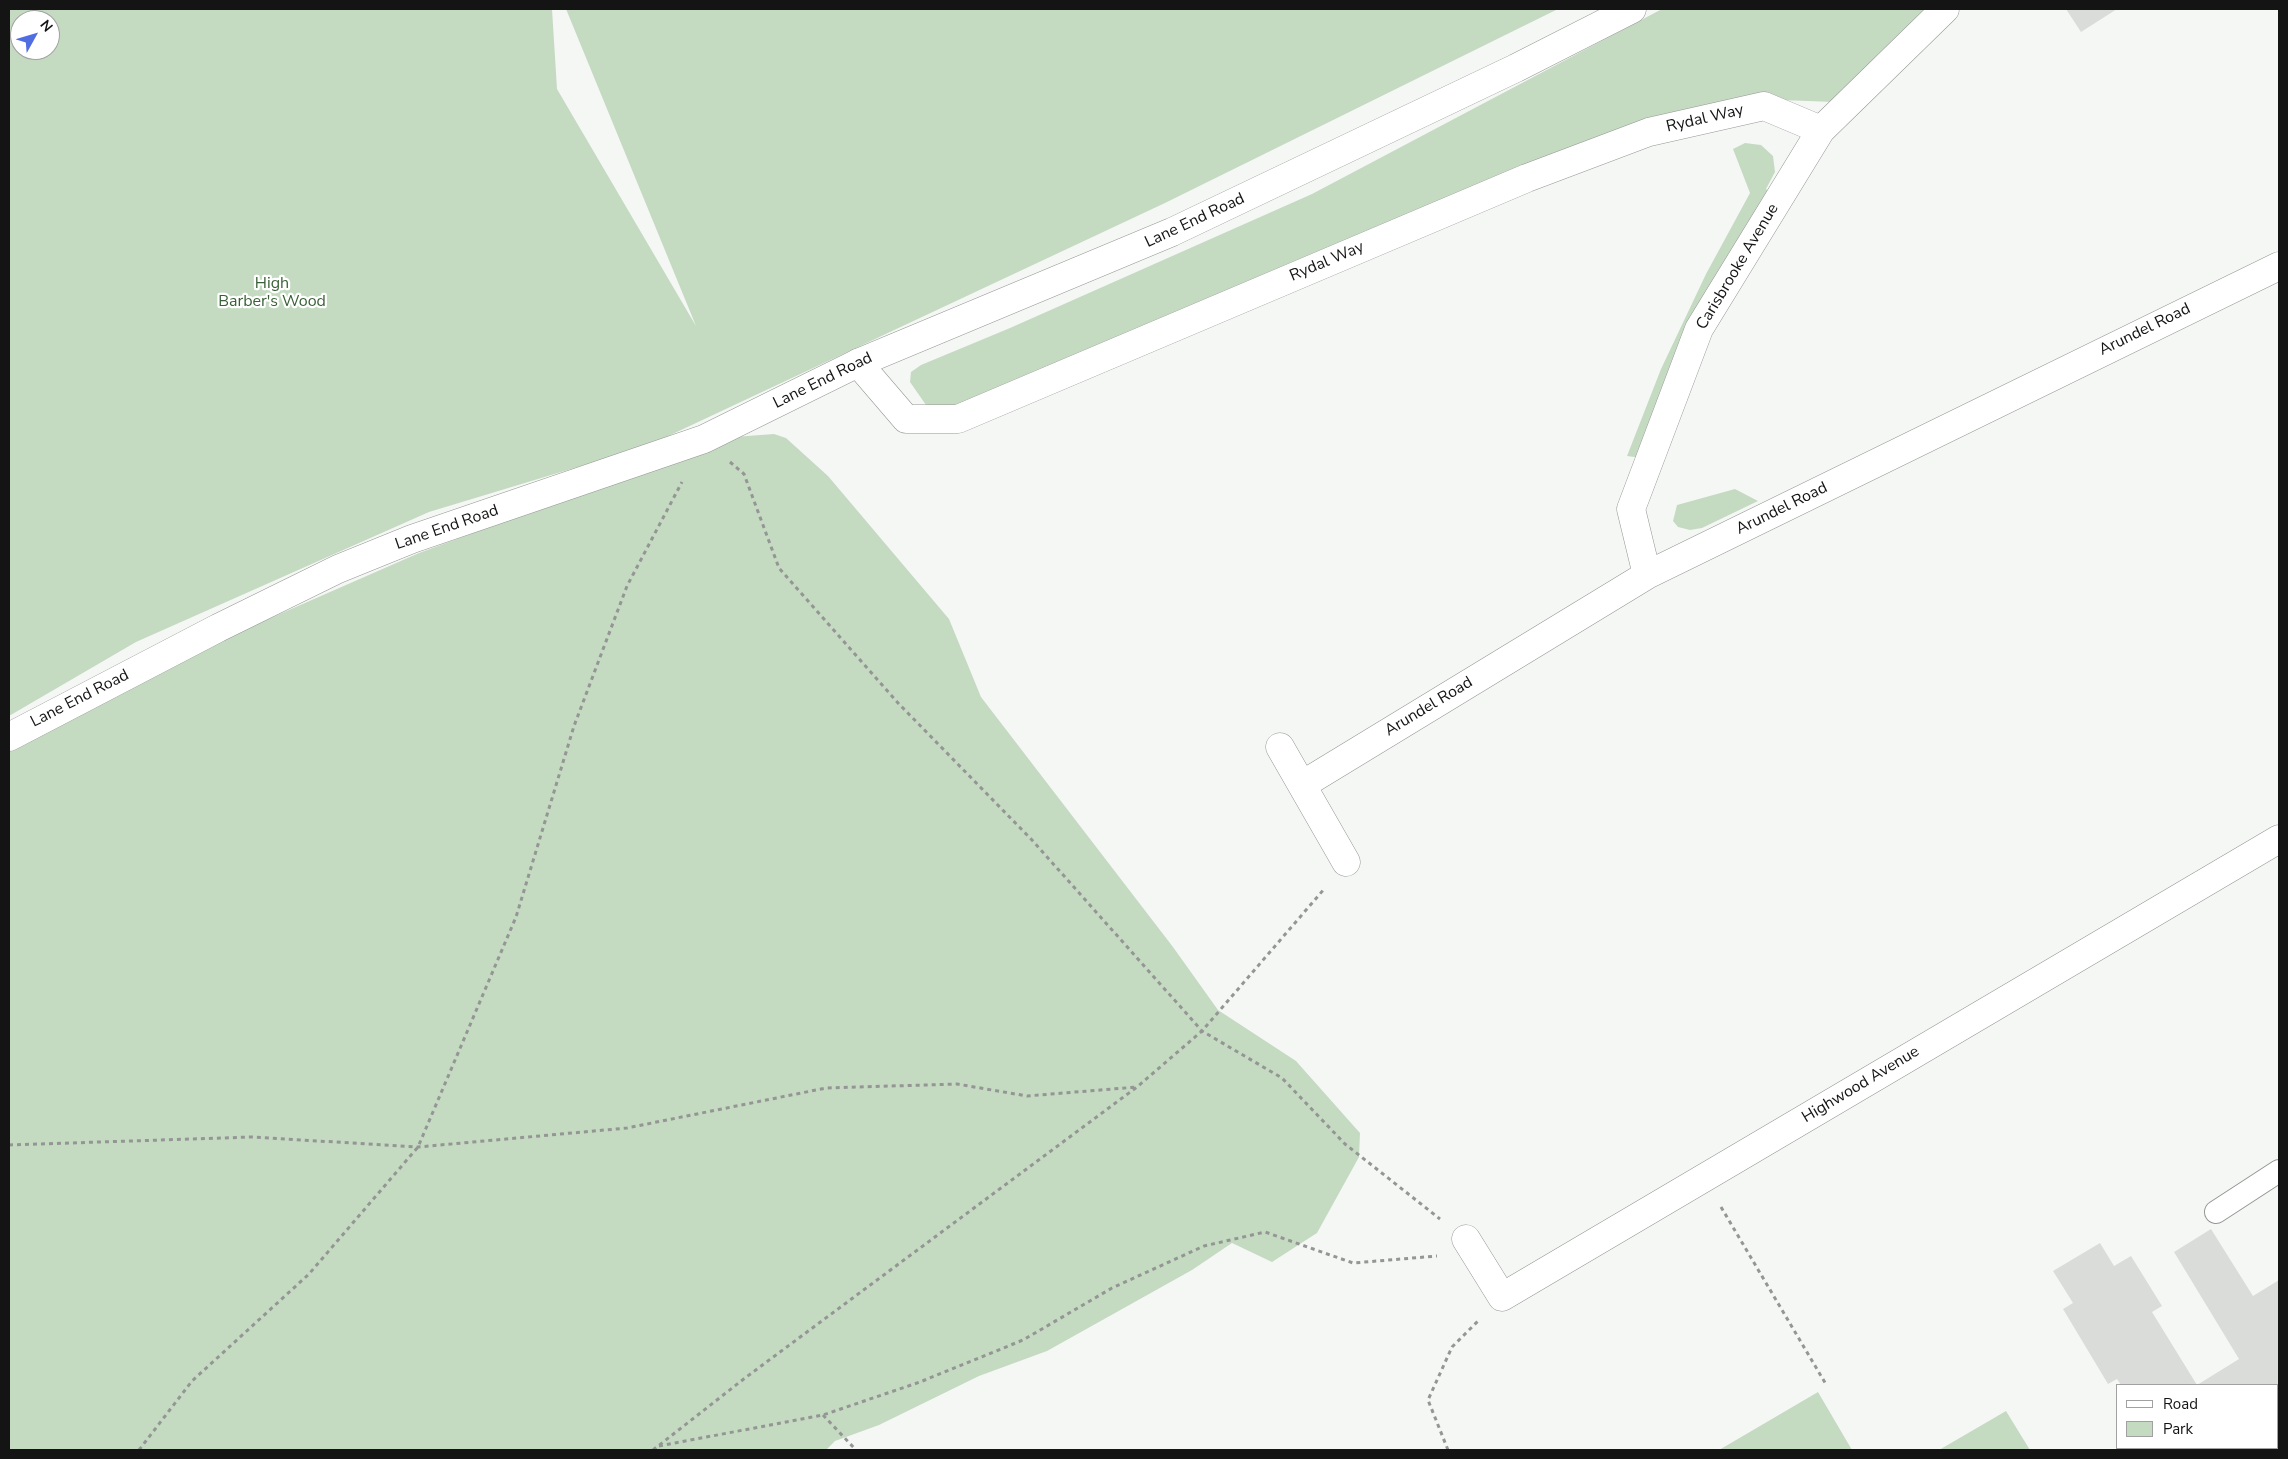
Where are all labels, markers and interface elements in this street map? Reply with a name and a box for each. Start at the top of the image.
north arrow [10,10,60,60]
text: N [36,16,57,36]
street label: Rydal Way [1664,101,1746,137]
street label: Lane End Road [1142,189,1248,253]
street label: Carisbrooke Avenue [1693,200,1783,334]
street label: Rydal Way [1287,238,1367,286]
park label: High Barber's Wood [218,274,326,312]
street label: Arundel Road [2096,300,2194,360]
street label: Lane End Road [770,349,876,413]
street label: Arundel Road [1733,479,1831,539]
street label: Lane End Road [393,501,501,555]
street label: Lane End Road [28,666,132,732]
street label: Arundel Road [1381,673,1477,741]
street label: Highwood Avenue [1799,1042,1923,1128]
legend [2116,1384,2278,1449]
text: Road [2163,1394,2198,1414]
text: Park [2163,1419,2193,1439]

